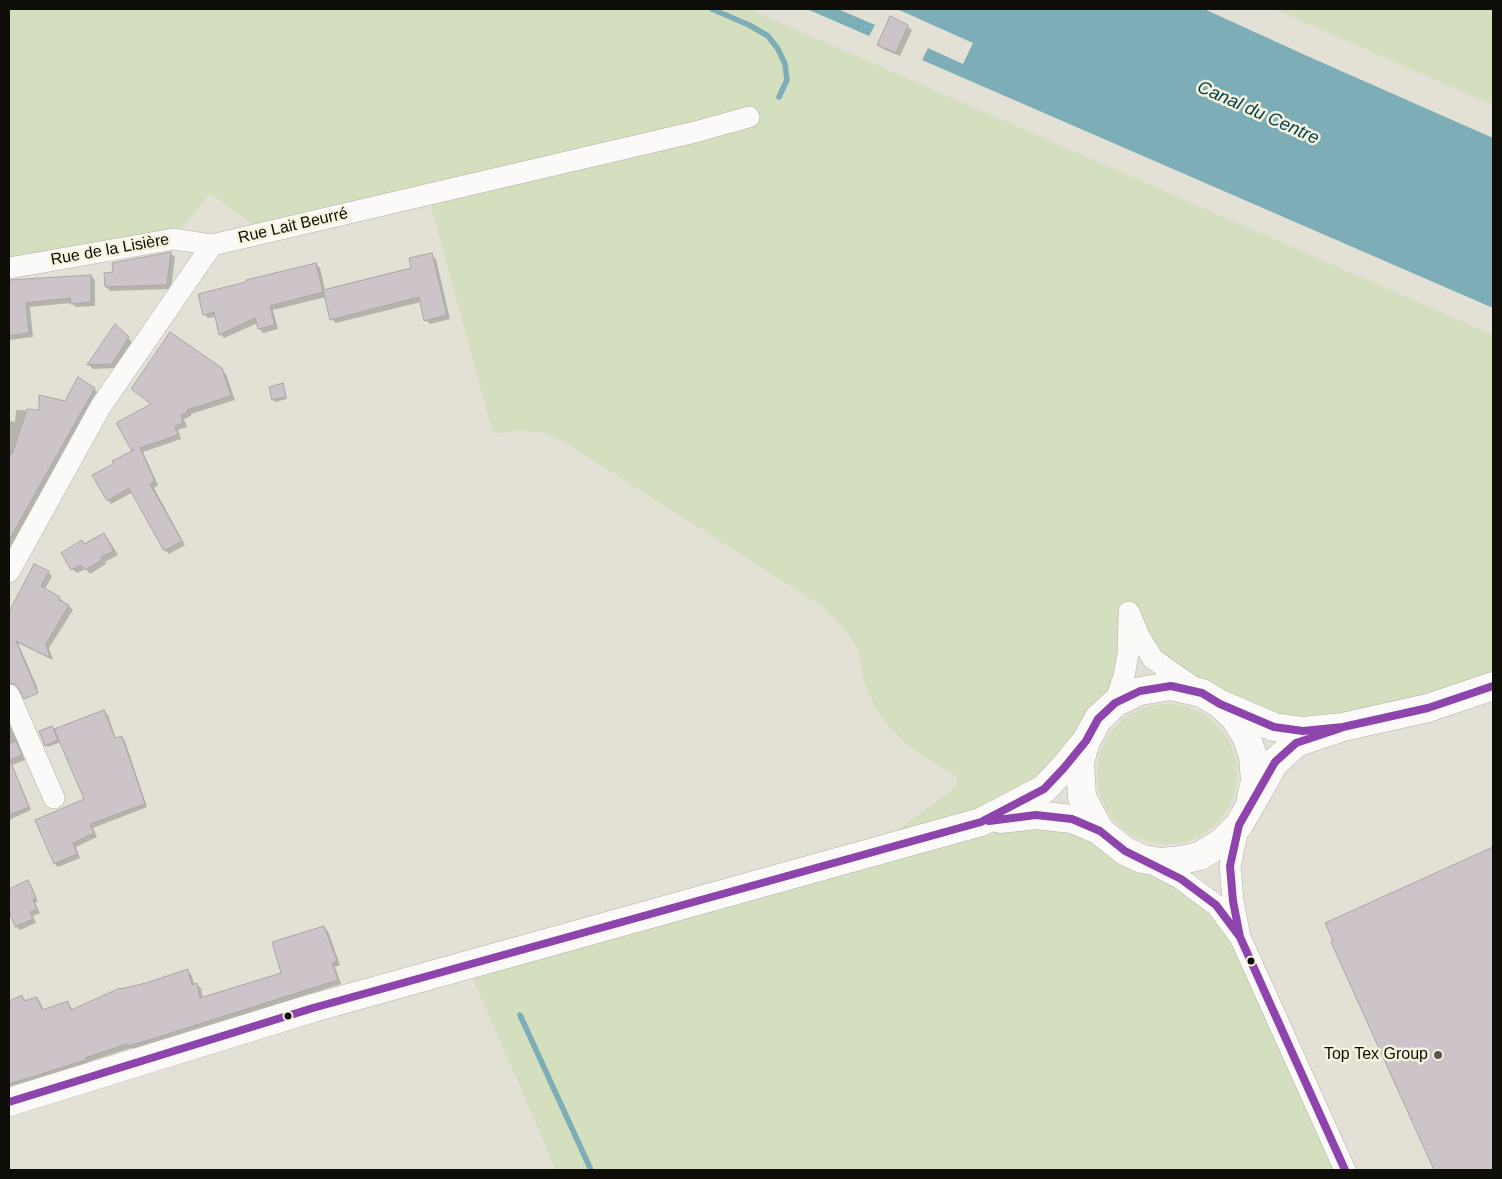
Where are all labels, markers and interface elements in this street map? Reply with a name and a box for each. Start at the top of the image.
water label: Canal du Centre [1194,76,1322,150]
street label: Rue Lait Beurré [236,204,350,248]
street label: Rue de la Lisière [49,230,171,270]
unlabelled marker [1246,956,1256,966]
unlabelled marker [283,1011,293,1021]
place label: Top Tex Group [1324,1045,1428,1065]
marker: Top Tex Group [1432,1049,1444,1061]

